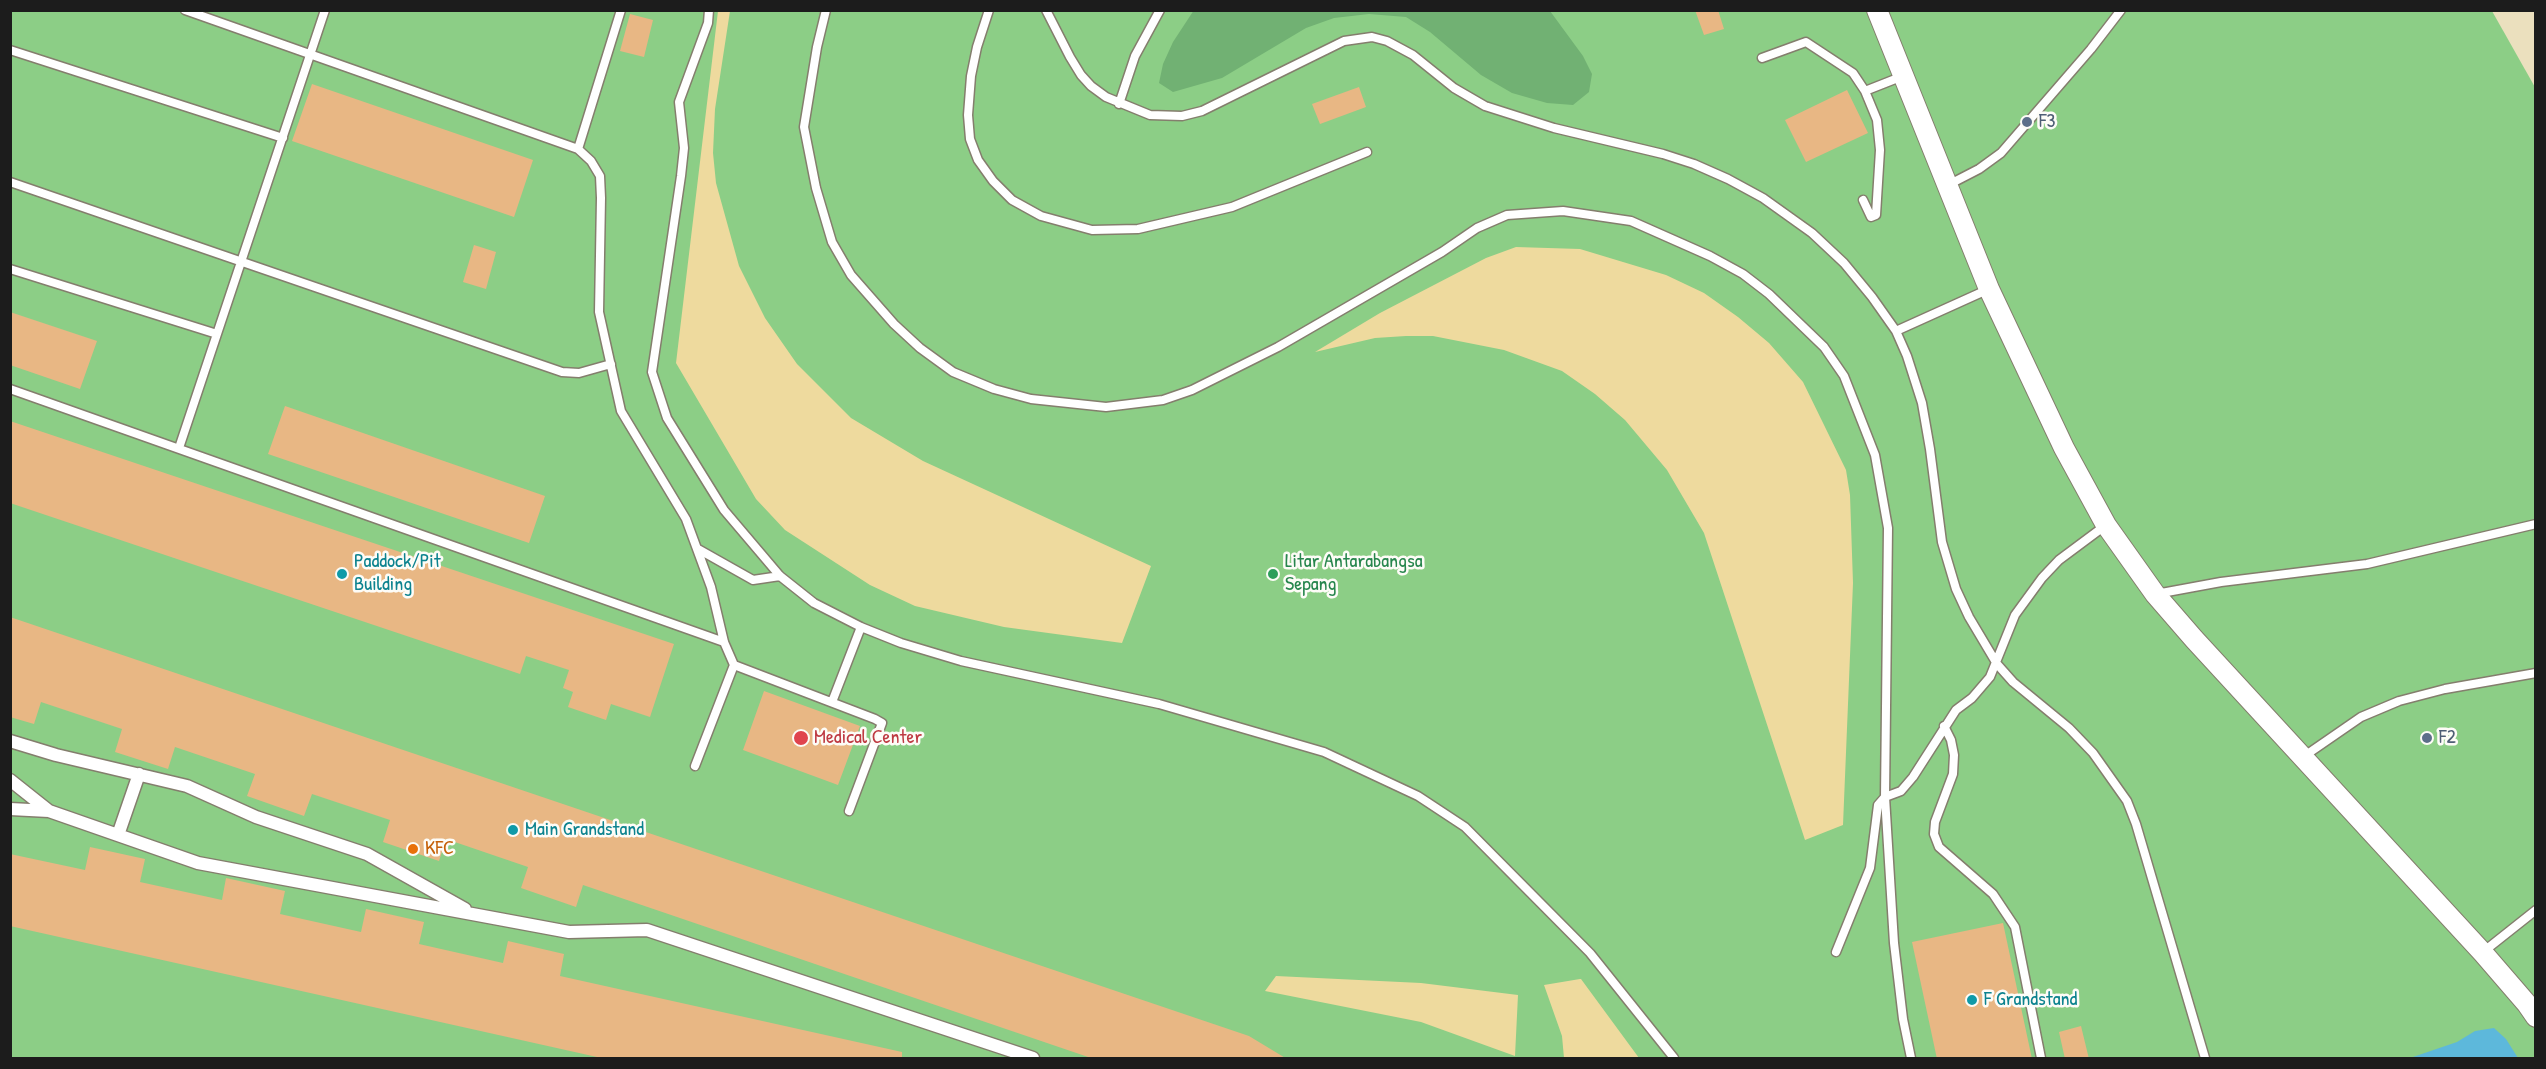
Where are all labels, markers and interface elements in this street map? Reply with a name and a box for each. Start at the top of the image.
place label: F3 [2039,110,2055,134]
marker: F3 [2020,115,2034,129]
place label: Paddock/Pit Building [354,550,441,597]
place label: Litar Antarabangsa Sepang [1285,550,1423,597]
marker: Paddock/Pit Building [335,567,349,581]
marker: Litar Antarabangsa Sepang [1266,567,1280,581]
place label: Medical Center [814,726,922,750]
place label: F2 [2439,726,2456,750]
marker: Medical Center [792,729,810,747]
marker: F2 [2420,731,2434,745]
place label: Main Grandstand [525,818,644,842]
marker: Main Grandstand [506,823,520,837]
place label: KFC [425,837,454,861]
marker: KFC [406,842,420,856]
place label: F Grandstand [1984,988,2077,1012]
marker: F Grandstand [1965,993,1979,1007]

